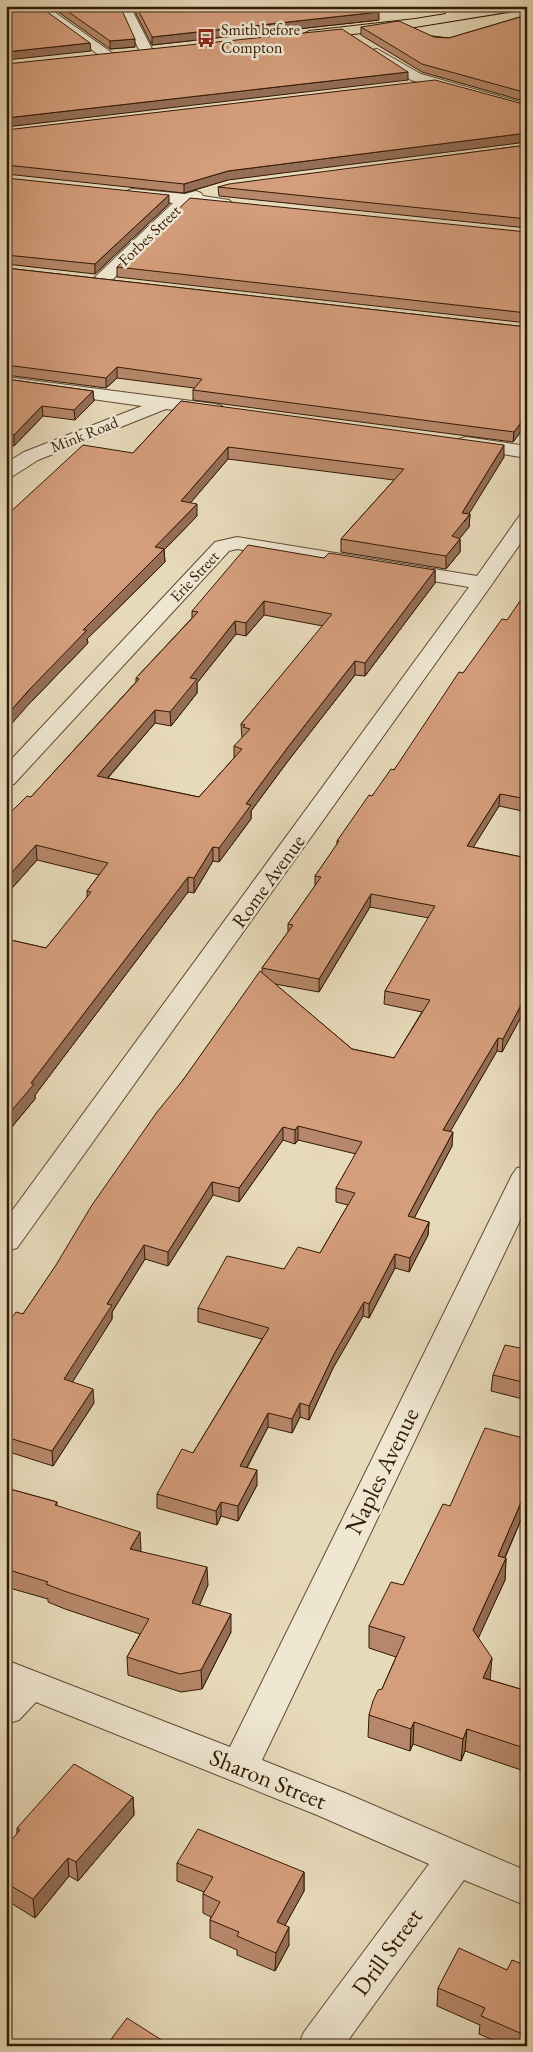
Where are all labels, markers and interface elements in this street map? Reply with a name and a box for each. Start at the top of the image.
place label: Smith before Compton [221,19,300,58]
bus stop icon: Smith before Compton [195,27,217,49]
street label: Forbes Street [114,200,185,270]
street label: Mink Road [47,411,122,457]
street label: Erie Street [165,546,223,606]
street label: Rome Avenue [225,829,311,933]
street label: Naples Avenue [338,1402,426,1539]
street label: Sharon Street [205,1741,332,1816]
street label: Drill Street [344,1901,429,2002]

